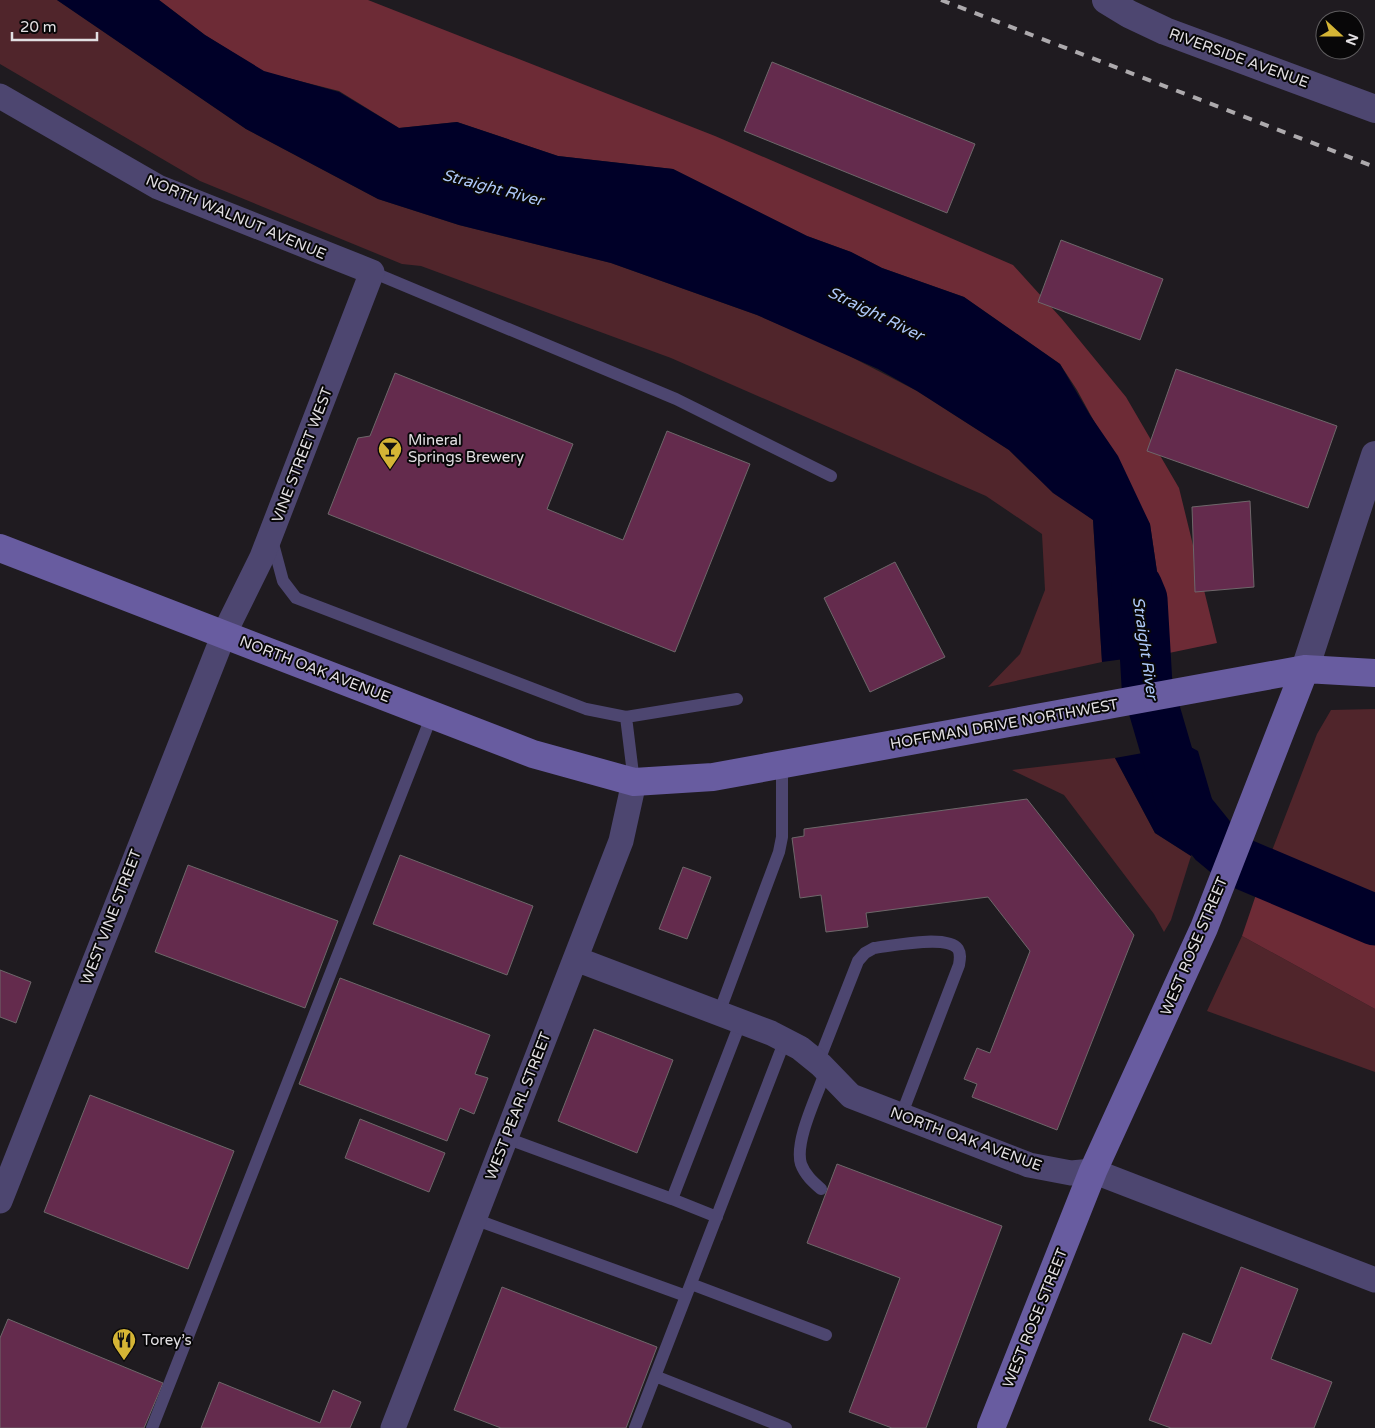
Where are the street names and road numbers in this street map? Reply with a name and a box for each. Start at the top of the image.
street label: RIVERSIDE AVENUE [1167,24,1311,92]
street label: NORTH WALNUT AVENUE [143,171,329,263]
street label: VINE STREET WEST [268,385,336,525]
street label: NORTH OAK AVENUE [237,632,393,706]
street label: HOFFMAN DRIVE NORTHWEST [888,695,1120,753]
street label: WEST VINE STREET [77,847,145,987]
street label: WEST ROSE STREET [1157,874,1231,1018]
street label: WEST PEARL STREET [481,1029,555,1183]
street label: NORTH OAK AVENUE [888,1103,1044,1175]
street label: WEST ROSE STREET [999,1246,1071,1390]

